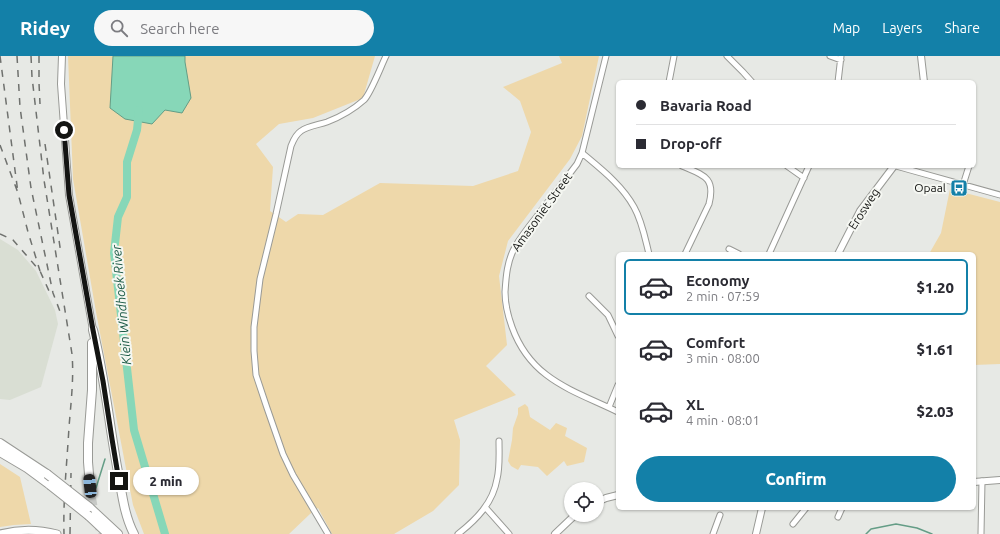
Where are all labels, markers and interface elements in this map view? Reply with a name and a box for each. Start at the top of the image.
search box [94,10,374,46]
text: Ridey [20,17,70,39]
icon: search [108,17,130,39]
text: Search here [140,20,219,37]
text: Map [833,20,860,36]
text: Layers [882,20,922,36]
text: Share [944,20,980,36]
text: Bavaria Road [660,97,752,114]
route start [55,121,73,139]
text: Drop-off [660,135,722,152]
street label: Amasoniet Street [509,170,575,254]
bus stop icon: Opaal [949,178,969,198]
place label: Opaal [914,181,946,194]
street label: Erosweg [846,186,882,232]
water label: Klein Windhoek River [109,243,133,366]
icon: car [638,269,674,305]
text: Economy [686,272,750,289]
text: $1.20 [916,279,954,296]
text: 2 min · 07:59 [686,289,760,303]
icon: car [638,331,674,367]
text: Comfort [686,334,745,351]
text: $1.61 [916,341,954,358]
text: 3 min · 08:00 [686,351,760,365]
icon: car [638,393,674,429]
text: XL [686,396,704,413]
text: $2.03 [916,403,954,420]
text: 4 min · 08:01 [686,413,760,427]
button: Confirm [636,456,956,502]
callout: 2 min [133,467,199,495]
route end [110,472,128,490]
car [83,473,97,499]
text: 2 min [149,474,183,488]
map controls [564,482,604,522]
button: locate [564,482,604,522]

